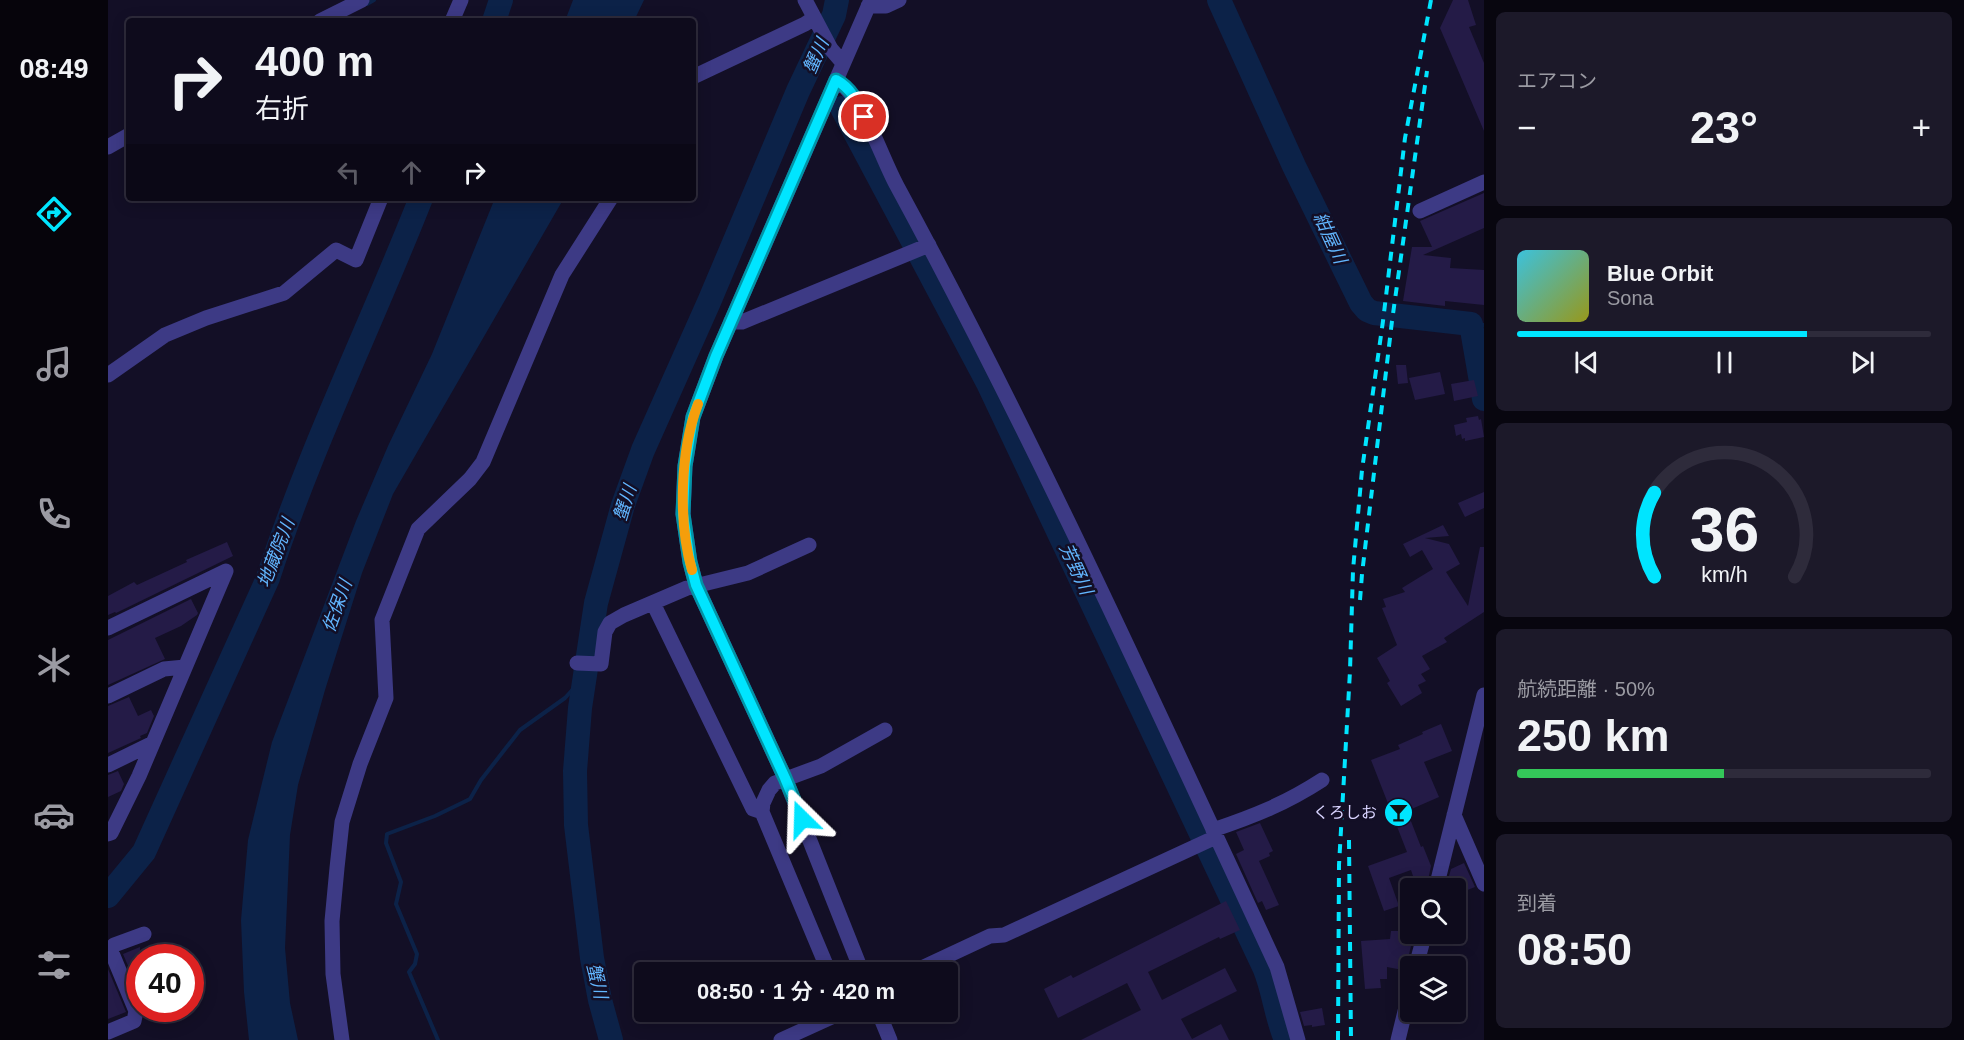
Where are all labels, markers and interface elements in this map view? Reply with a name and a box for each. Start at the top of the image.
water label: 蟹川 [800,34,833,77]
text: 400 m [255,38,374,85]
icon: right [156,42,234,120]
text: 08:49 [19,54,89,84]
text: エアコン [1517,70,1597,92]
pin [838,91,889,142]
text: 右折 [255,94,309,124]
icon: arrive [847,100,880,133]
text: 23° [1690,102,1758,153]
text: − [1517,109,1536,146]
text: + [1912,109,1931,146]
icon: left [332,156,365,189]
icon: ahead [395,156,428,189]
icon: right [458,156,491,189]
icon: directions [33,193,75,235]
water label: 紺屋川 [1310,209,1351,269]
text: Blue Orbit [1607,261,1713,286]
text: Sona [1607,287,1654,309]
icon: music [33,343,75,385]
icon: previous [1570,346,1603,379]
icon: pause [1708,346,1741,379]
icon: next [1846,346,1879,379]
water label: 蟹川 [610,481,641,523]
icon: phone [33,493,75,535]
text: 36 [1689,495,1759,564]
water label: 地蔵院川 [254,514,299,590]
water label: 芳野川 [1056,540,1097,600]
text: km/h [1701,563,1747,587]
water label: 佐保川 [318,575,356,635]
icon: climate [33,644,75,686]
text: 航続距離 · 50% [1517,678,1655,700]
text: 250 km [1517,710,1670,761]
position arrow [770,787,834,851]
icon: car [33,794,75,836]
bar icon: くろしお [1382,796,1414,828]
place label: くろしお [1313,804,1377,821]
map controls [1400,878,1466,1022]
button: search [1400,878,1466,944]
text: 到着 [1517,892,1557,914]
text: 08:50 [1517,924,1632,975]
icon: filters [33,944,75,986]
speed limit sign: 40 [126,944,204,1022]
button: layers [1400,956,1466,1022]
water label: 蟹川 [583,961,611,1003]
text: 08:50 · 1 分 · 420 m [697,979,895,1004]

